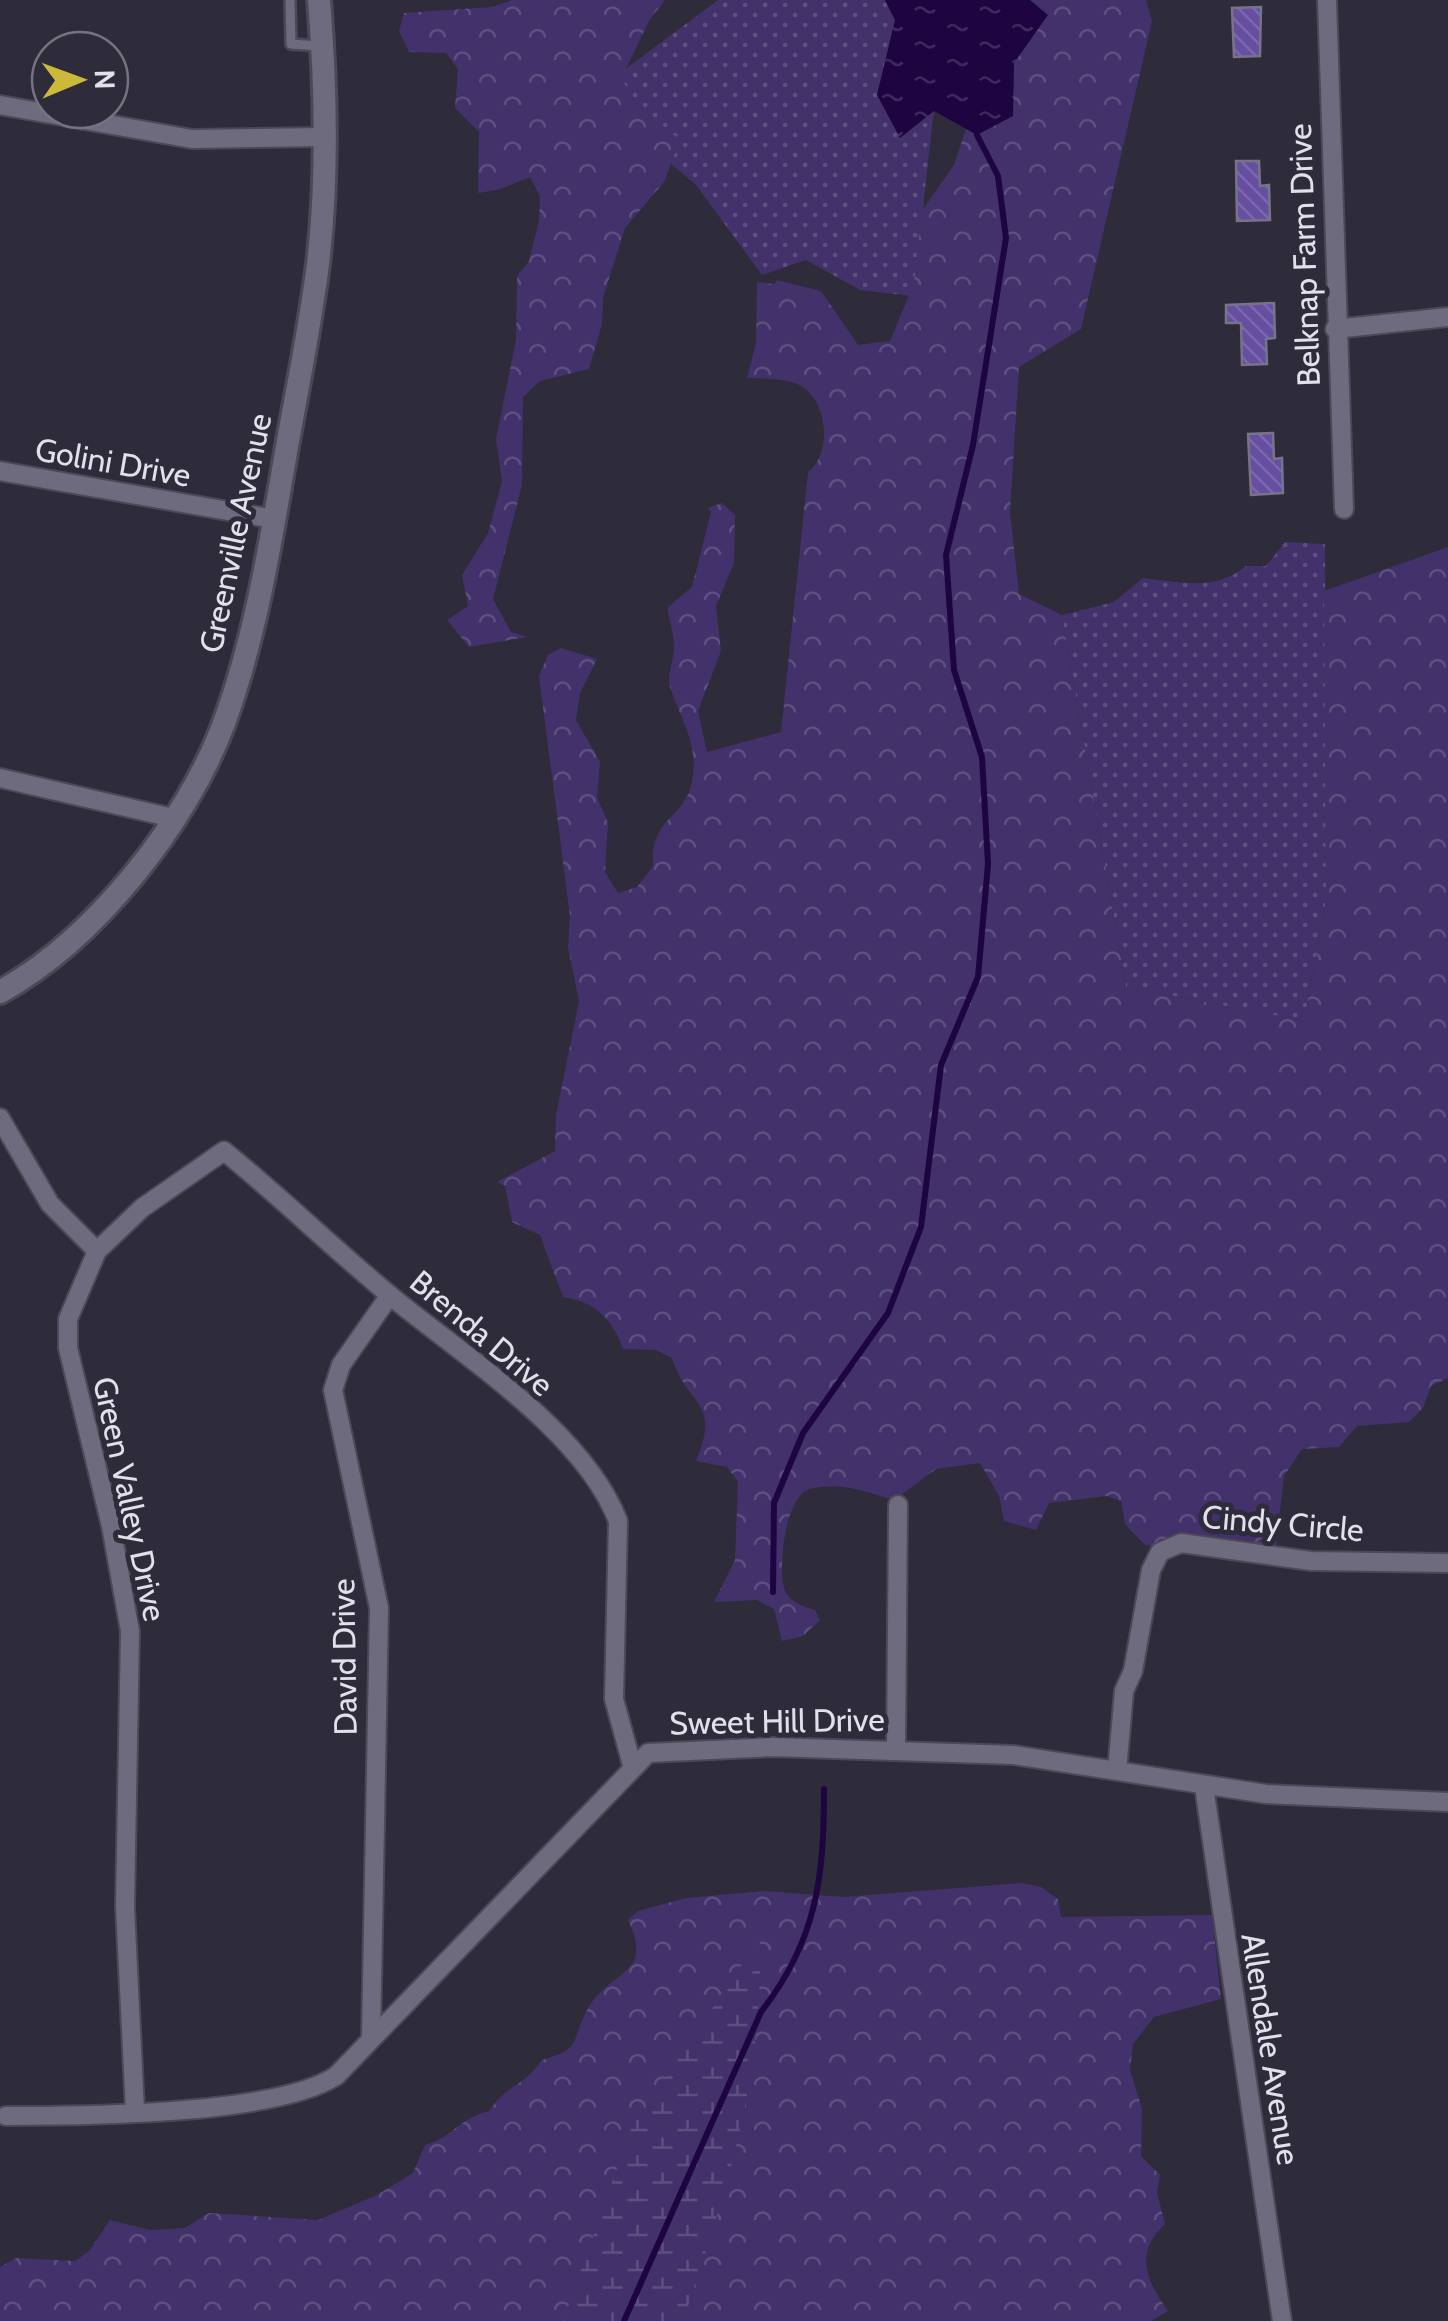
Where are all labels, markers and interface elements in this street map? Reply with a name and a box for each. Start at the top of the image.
north arrow [30,30,130,130]
text: N [88,69,122,90]
street label: Belknap Farm Drive [1280,123,1328,387]
street label: Greenville Avenue [191,410,279,656]
street label: Golini Drive [32,429,194,495]
street label: Brenda Drive [402,1262,562,1404]
street label: Green Valley Drive [85,1373,175,1625]
street label: Cindy Circle [1201,1497,1365,1549]
street label: David Drive [323,1578,365,1736]
street label: Sweet Hill Drive [669,1700,885,1742]
street label: Allendale Avenue [1233,1930,1309,2168]

